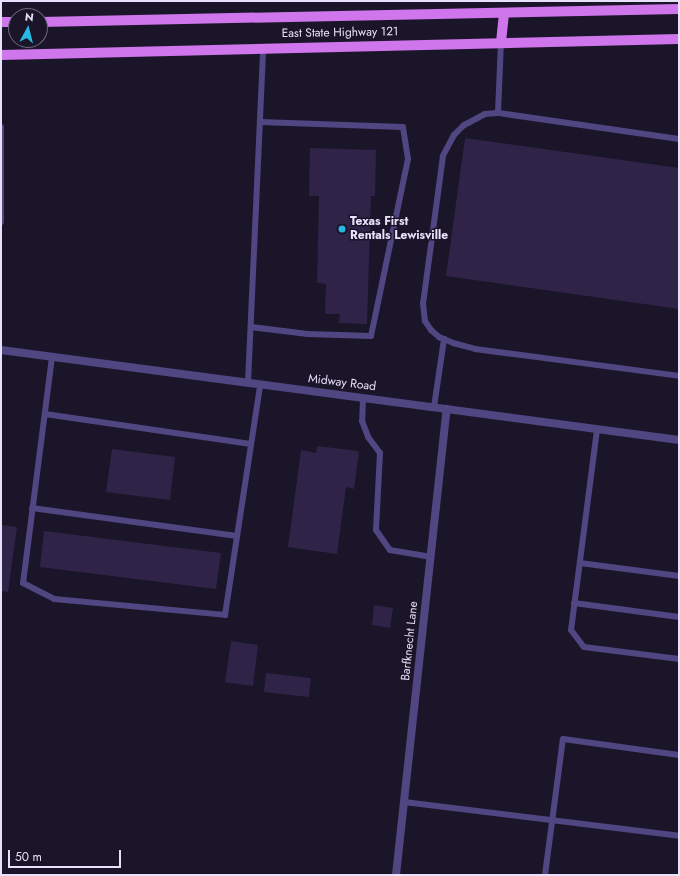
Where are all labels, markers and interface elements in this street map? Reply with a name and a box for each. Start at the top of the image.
north arrow [8,8,48,48]
text: N [24,9,35,26]
street label: East State Highway 121 [282,25,398,41]
place label: Texas First Rentals Lewisville [350,215,448,243]
marker: Texas First Rentals Lewisville [337,224,347,234]
street label: Midway Road [307,372,377,394]
street label: Barfknecht Lane [399,600,421,682]
scale bar [10,842,123,868]
text: 50 m [15,848,42,866]

